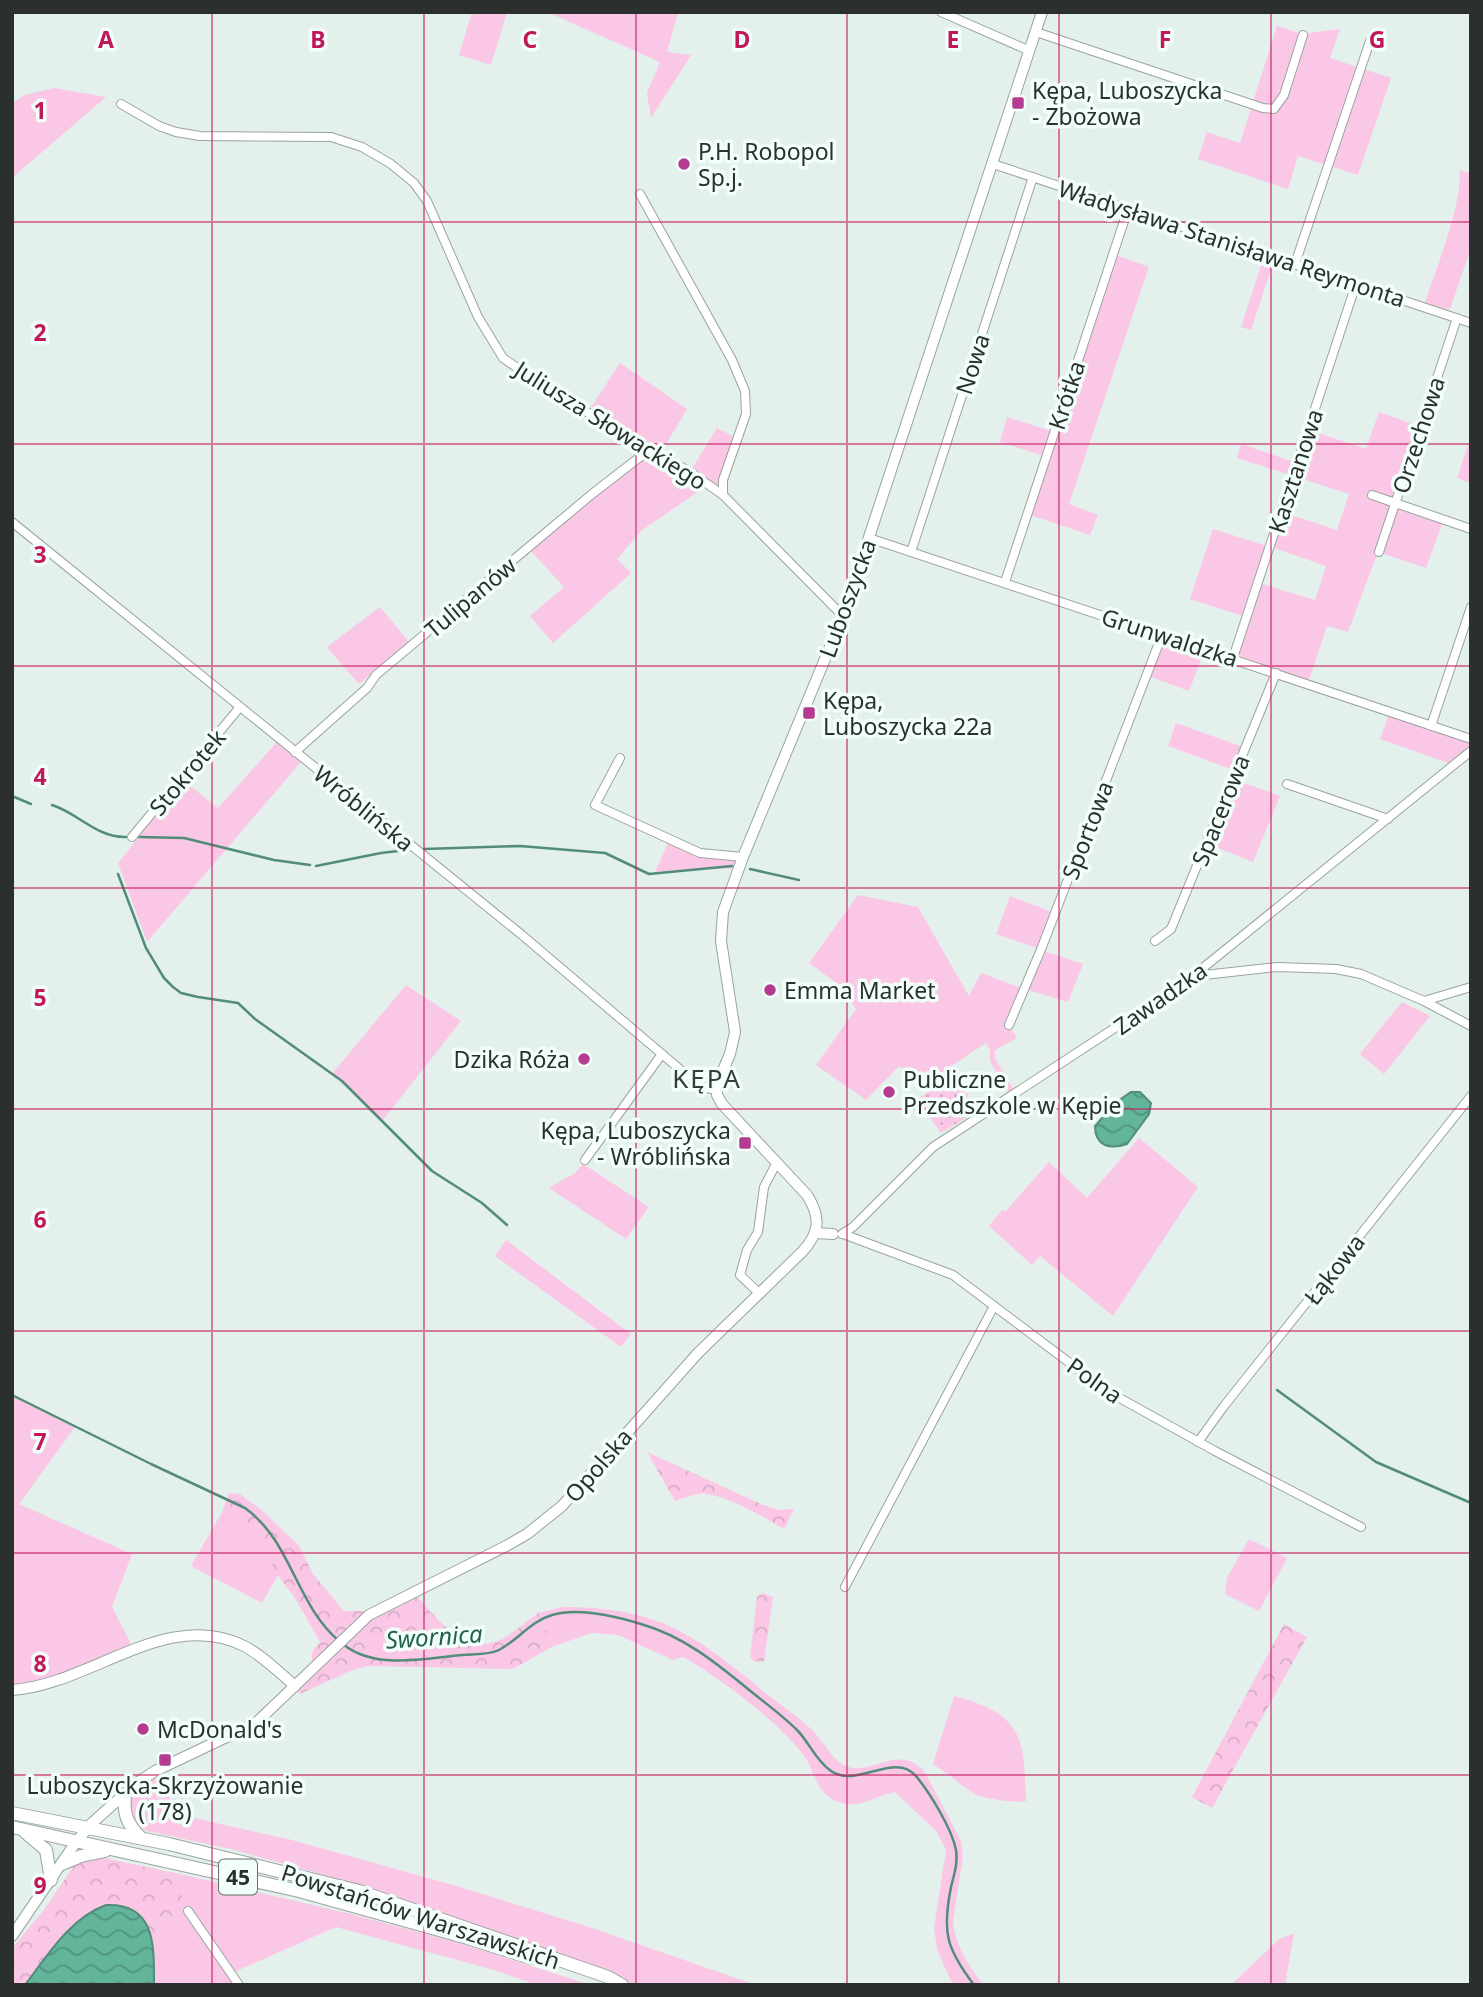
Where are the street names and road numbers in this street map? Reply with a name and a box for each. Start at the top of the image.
street label: Władysława Stanisława Reymonta [1054,172,1410,314]
street label: Nowa [947,330,997,398]
street label: Juliusza Słowackiego [507,352,713,497]
street label: Krótka [1040,356,1092,434]
street label: Orzechowa [1384,373,1452,497]
street label: Kasztanowa [1260,405,1330,537]
street label: Luboszycka [811,534,883,662]
street label: Tulipanów [417,549,523,645]
street label: Grunwaldzka [1098,600,1242,674]
street label: Stokrotek [141,721,233,822]
street label: Spacerowa [1183,750,1257,870]
street label: Wróblińska [307,758,421,858]
street label: Sportowa [1054,776,1120,884]
street label: Zawadzka [1107,954,1213,1042]
street label: Łąkowa [1296,1227,1372,1311]
street label: Polna [1061,1349,1129,1411]
street label: Opolska [557,1421,639,1509]
street label: Powstańców Warszawskich [278,1856,564,1976]
road number: 45 [219,1860,257,1895]

